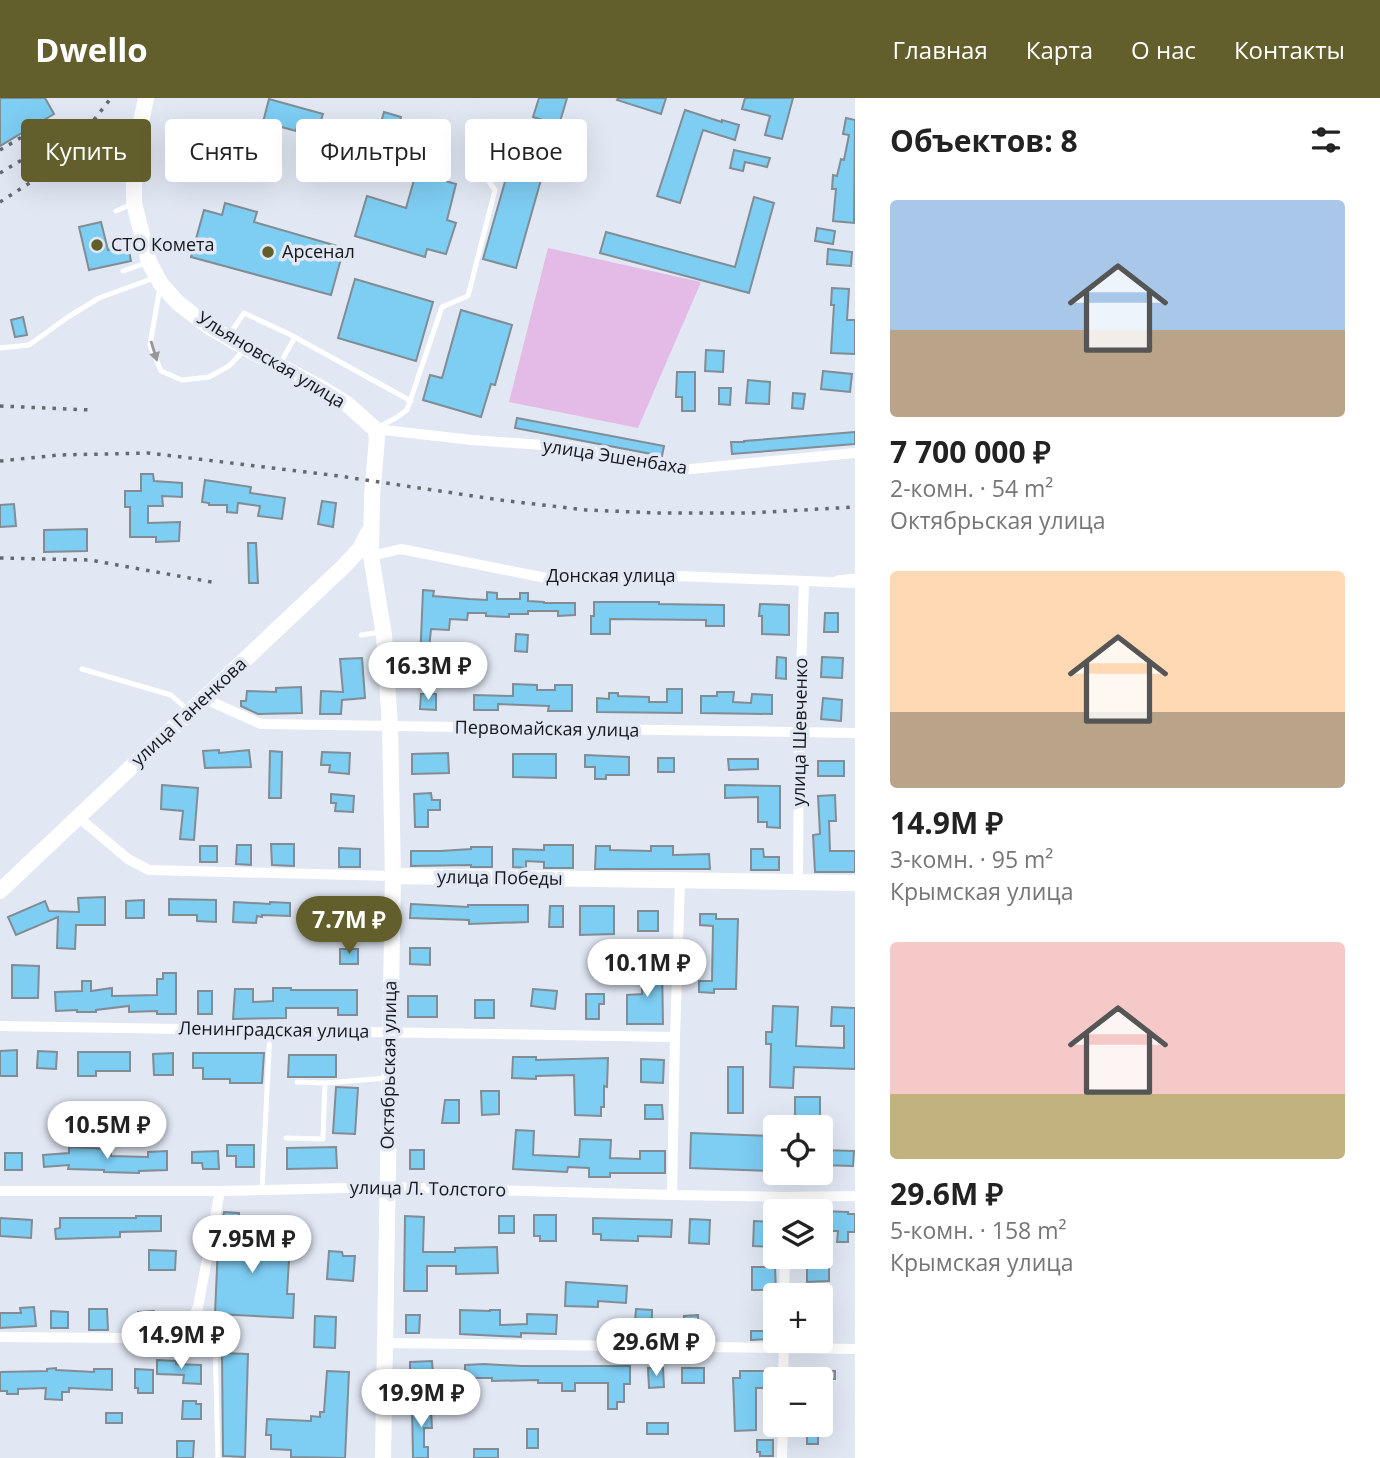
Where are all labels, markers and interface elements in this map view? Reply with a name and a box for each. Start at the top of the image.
text: Dwello [35,27,148,72]
text: Главная [893,33,988,66]
text: Карта [1026,33,1093,66]
text: О нас [1131,33,1196,66]
text: Контакты [1234,33,1345,66]
chip: Купить [21,119,151,182]
chip: Снять [165,119,282,182]
chip: Фильтры [296,119,451,182]
chip: Новое [465,119,587,182]
text: Объектов: 8 [890,120,1078,161]
icon: filters [1307,121,1345,159]
place label: СТО Комета [111,232,215,256]
marker: СТО Комета [89,237,105,253]
place label: Арсенал [282,239,355,263]
marker: Арсенал [260,244,276,260]
icon: home [1055,245,1181,371]
street label: Ульяновская улица [193,305,350,413]
one-way arrow [150,340,160,361]
text: 7 700 000 ₽ [890,431,1051,472]
street label: улица Эшенбаха [541,433,689,479]
text: 2-комн. · 54 m² [890,472,1053,504]
text: Октябрьская улица [890,504,1106,536]
street label: Донская улица [546,563,676,587]
icon: home [1055,616,1181,742]
pin: 16.3M ₽ [363,642,493,702]
text: 16.3M ₽ [384,649,472,681]
street label: улица Ганенкова [125,652,251,771]
street label: улица Шевченко [786,658,812,806]
street label: Первомайская улица [455,714,640,742]
text: 14.9M ₽ [890,802,1004,843]
text: 3-комн. · 95 m² [890,843,1053,875]
street label: улица Победы [437,864,563,890]
text: Крымская улица [890,875,1074,907]
pin: 7.7M ₽ [292,896,406,956]
text: 7.7M ₽ [312,903,386,935]
pin: 10.1M ₽ [582,940,712,999]
text: 10.1M ₽ [603,946,691,978]
street label: Октябрьская улица [375,980,401,1150]
icon: home [1055,987,1181,1113]
street label: Ленинградская улица [178,1015,370,1043]
pin: 10.5M ₽ [42,1102,172,1161]
text: 10.5M ₽ [63,1108,151,1140]
map controls [763,1115,833,1437]
button: locate [763,1115,833,1185]
text: 29.6M ₽ [890,1173,1004,1214]
street label: улица Л. Толстого [350,1175,506,1201]
button: layers [763,1199,833,1269]
text: 5-комн. · 158 m² [890,1214,1066,1246]
pin: 7.95M ₽ [187,1216,317,1275]
text: 7.95M ₽ [208,1222,296,1254]
text: Крымская улица [890,1246,1074,1278]
button: + [763,1283,833,1353]
pin: 14.9M ₽ [116,1312,246,1371]
text: 14.9M ₽ [137,1318,225,1350]
pin: 29.6M ₽ [591,1318,721,1378]
text: 29.6M ₽ [612,1325,700,1357]
button: − [763,1367,833,1437]
pin: 19.9M ₽ [356,1370,486,1429]
text: 19.9M ₽ [377,1376,465,1408]

